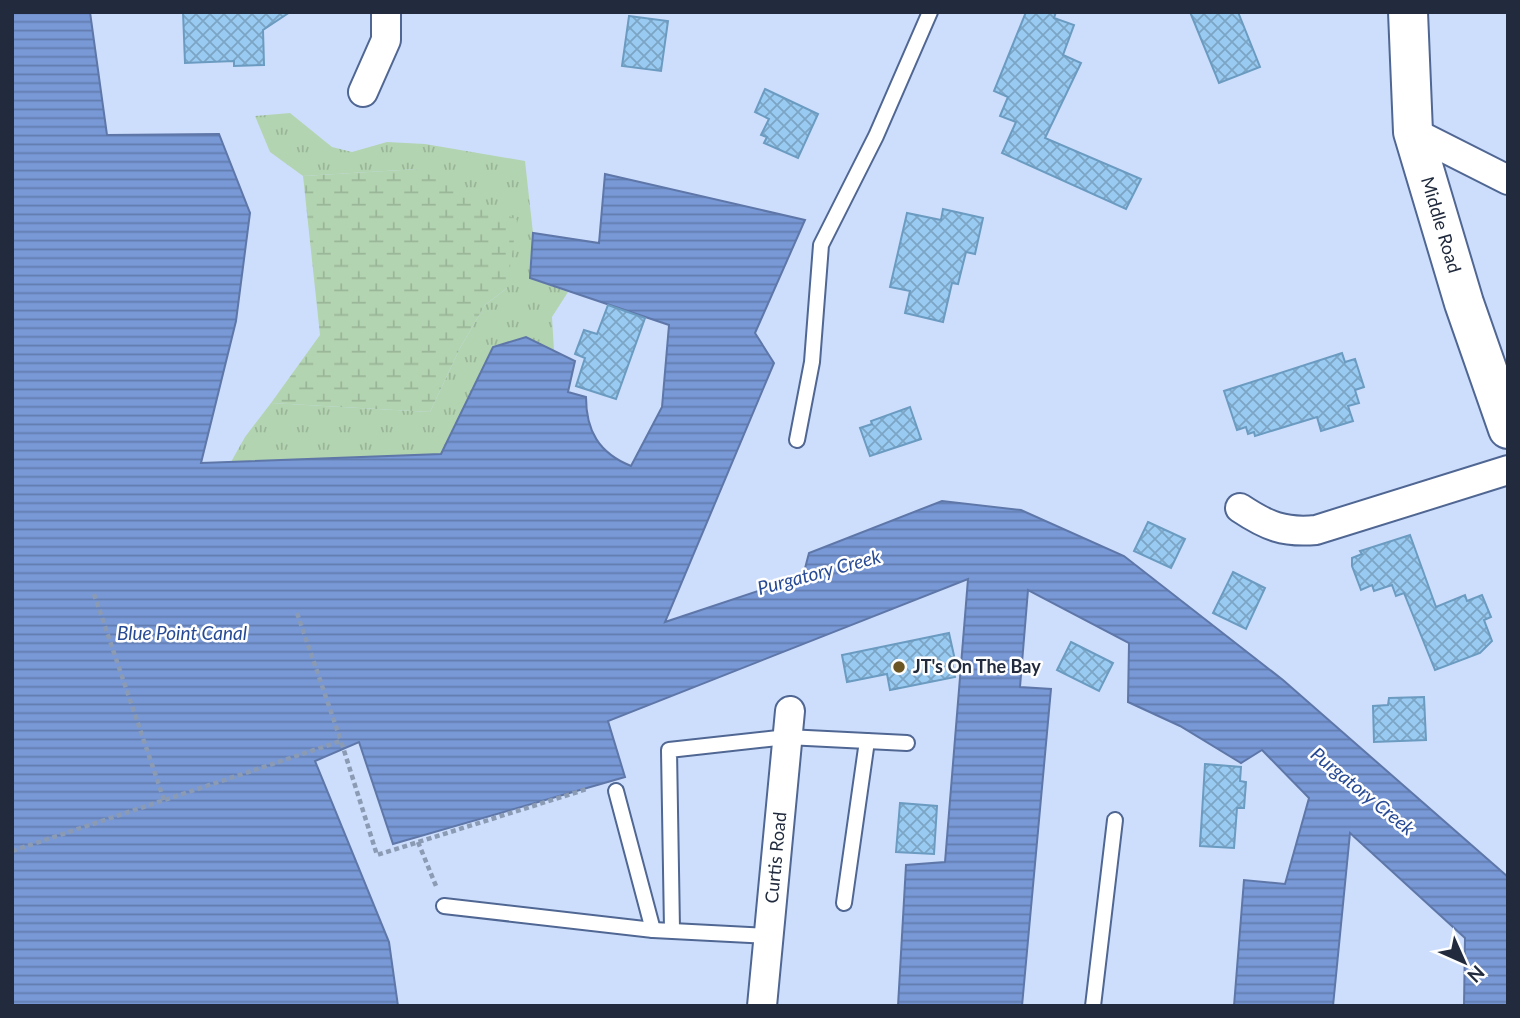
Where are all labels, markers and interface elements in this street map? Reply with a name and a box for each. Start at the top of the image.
street label: Middle Road [1417,174,1466,275]
water label: Purgatory Creek [755,544,884,599]
water label: Blue Point Canal [117,621,247,644]
place label: JT's On The Bay [913,655,1041,677]
marker: JT's On The Bay [891,659,907,675]
water label: Purgatory Creek [1307,742,1421,840]
street label: Curtis Road [760,811,790,904]
north arrow [1429,927,1499,997]
text: N [1463,961,1490,988]

